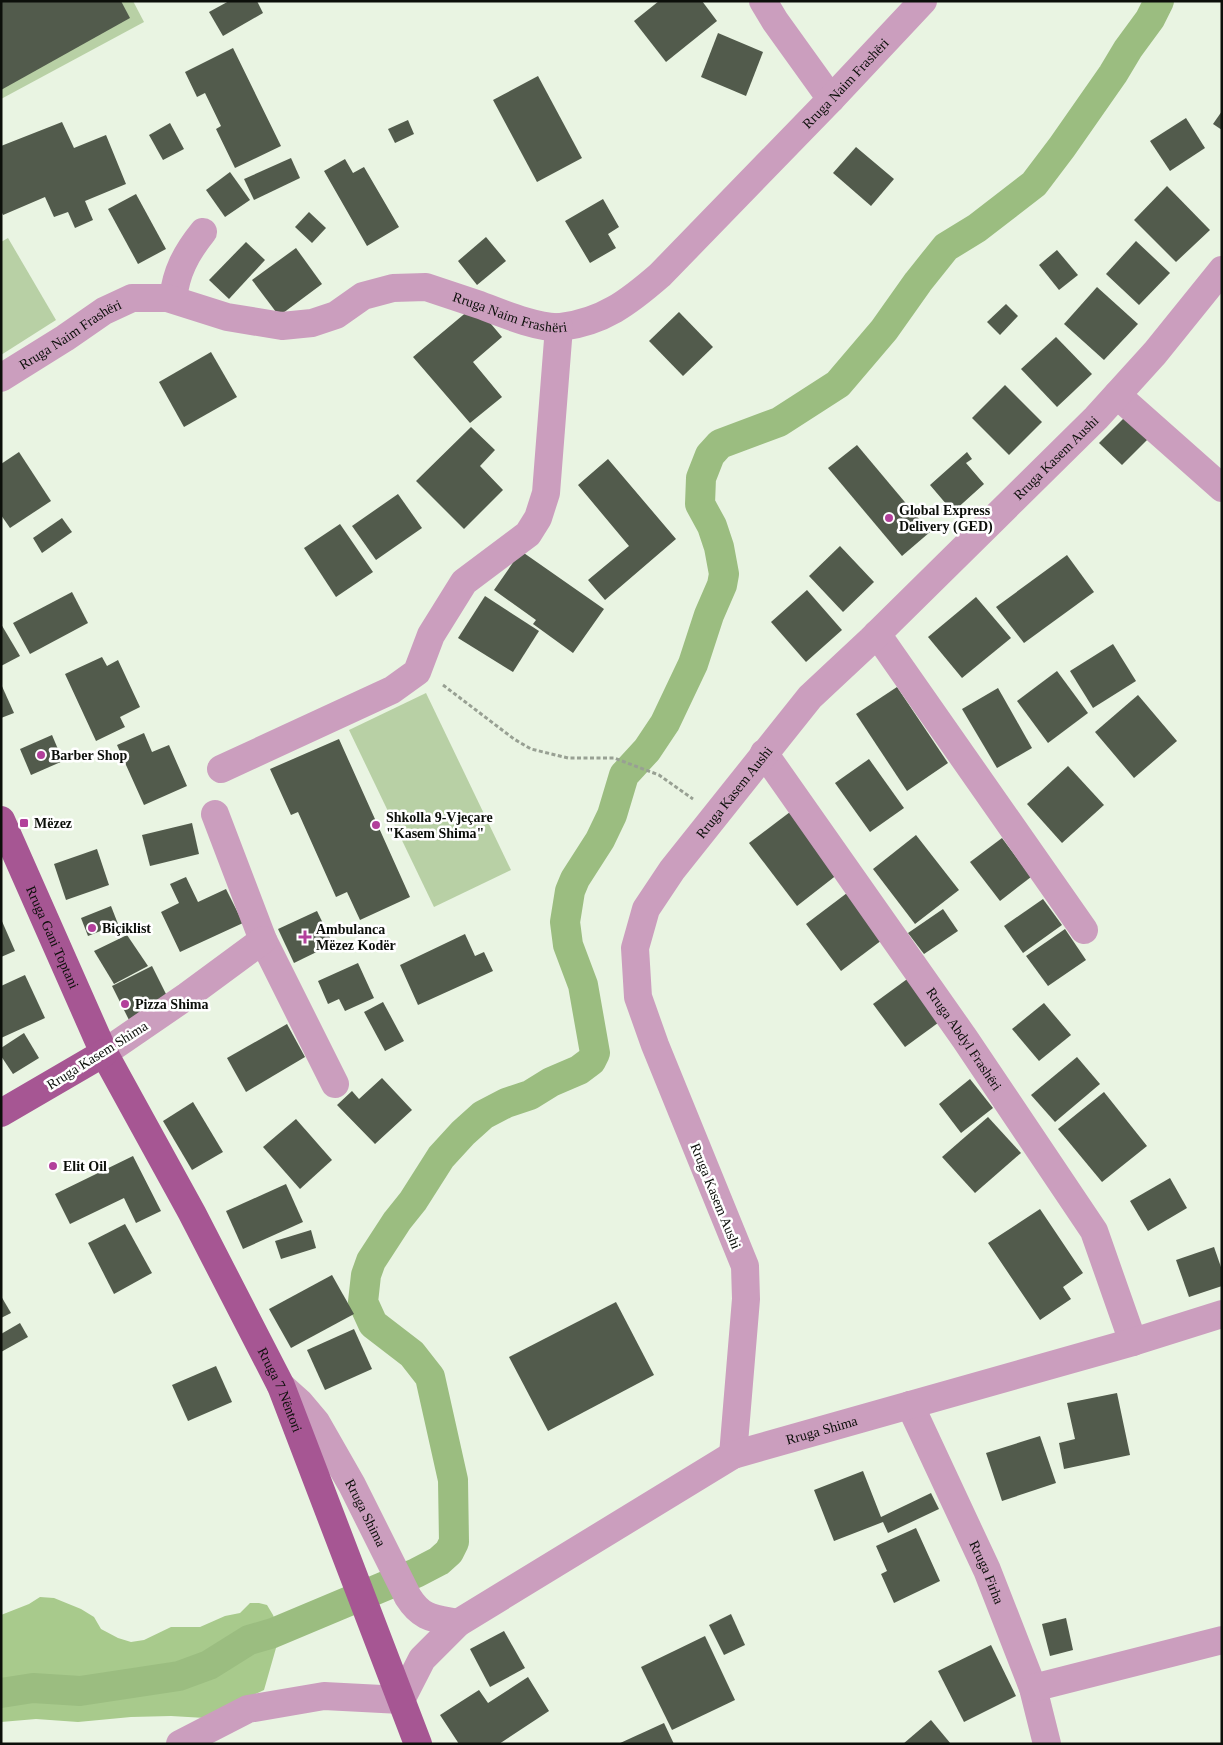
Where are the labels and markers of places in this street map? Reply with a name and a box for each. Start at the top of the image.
place label: Global Express Delivery (GED) [899,503,993,535]
marker: Global Express Delivery (GED) [883,512,895,524]
place label: Barber Shop [51,748,128,763]
marker: Barber Shop [35,749,47,761]
place label: Shkolla 9-Vjeçare "Kasem Shima" [386,810,493,841]
place label: Mëzez [34,816,72,831]
marker: Mëzez [18,817,30,829]
marker: Shkolla 9-Vjeçare "Kasem Shima" [370,819,382,831]
place label: Biçiklist [102,921,151,936]
marker: Biçiklist [86,922,98,934]
place label: Ambulanca Mëzez Kodër [316,922,396,953]
marker: Ambulanca Mëzez Kodër [298,930,312,944]
place label: Pizza Shima [135,997,209,1012]
marker: Pizza Shima [119,998,131,1010]
place label: Elit Oil [63,1159,107,1174]
marker: Elit Oil [47,1160,59,1172]

